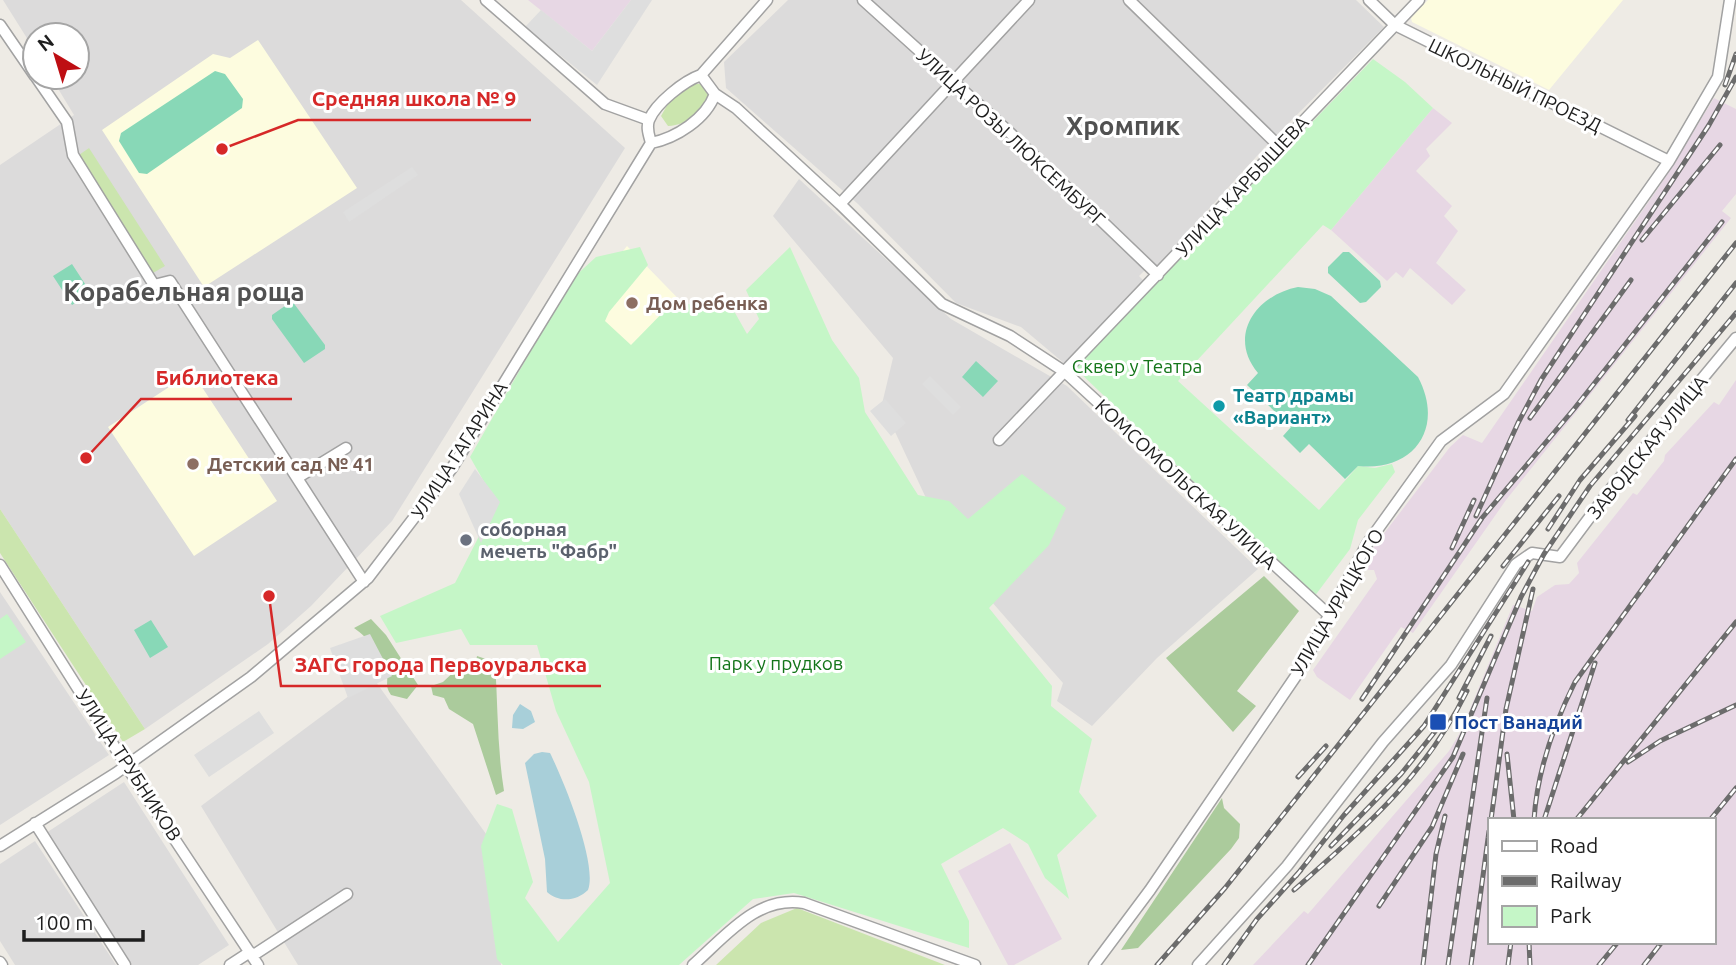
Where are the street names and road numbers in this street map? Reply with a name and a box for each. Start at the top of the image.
street label: ШКОЛЬНЫЙ ПРОЕЗД [1425,34,1605,136]
street label: УЛИЦА РОЗЫ ЛЮКСЕМБУРГ [912,44,1110,230]
street label: УЛИЦА КАРБЫШЕВА [1171,111,1313,261]
street label: ЗАВОДСКАЯ УЛИЦА [1582,370,1712,523]
street label: УЛИЦА ГАГАРИНА [406,377,512,523]
street label: КОМСОМОЛЬСКАЯ УЛИЦА [1091,394,1282,574]
street label: УЛИЦА УРИЦКОГО [1286,525,1388,679]
street label: УЛИЦА ТРУБНИКОВ [72,685,186,845]

